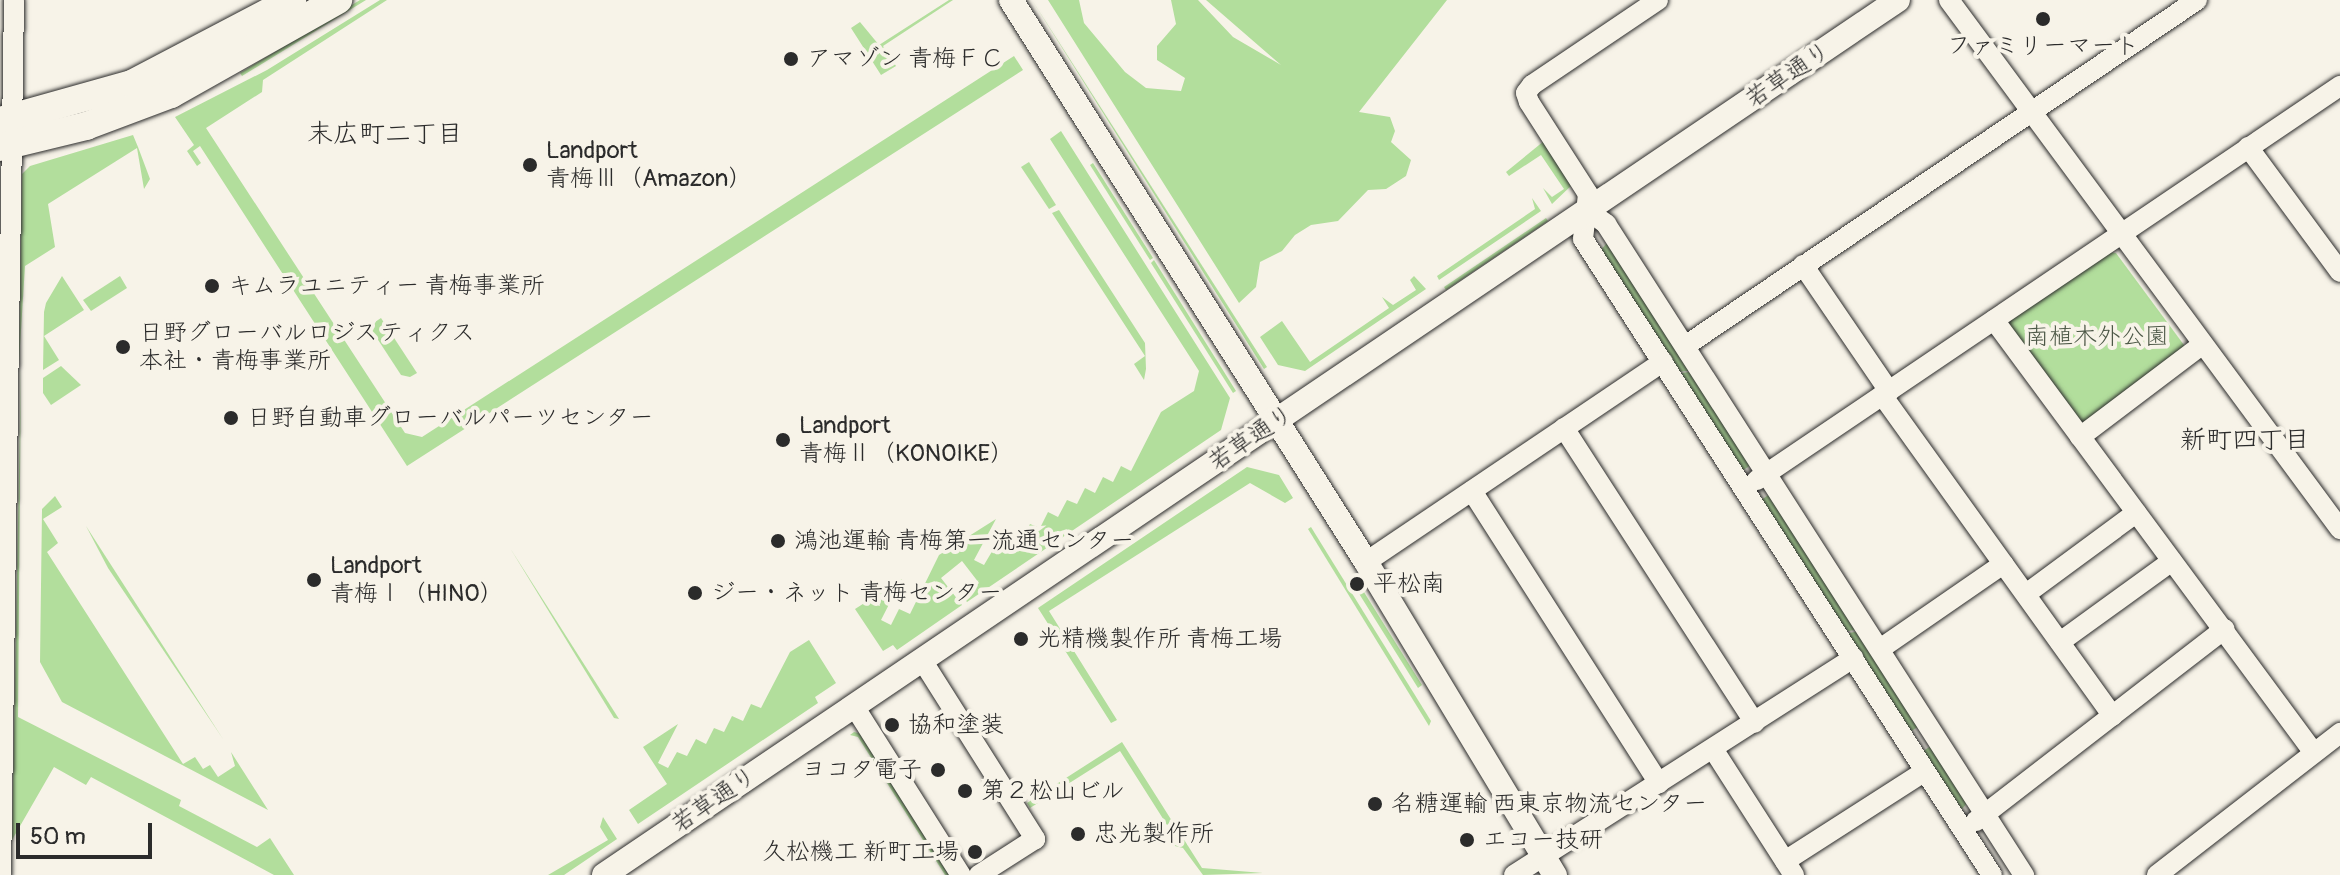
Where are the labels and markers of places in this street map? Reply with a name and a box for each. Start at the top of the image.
marker: ファミリーマート [2034,10,2052,28]
place label: ファミリーマート [1947,32,2139,60]
place label: アマゾン 青梅ＦＣ [807,45,1004,73]
marker: アマゾン 青梅ＦＣ [782,50,800,68]
place label: Landport 青梅Ⅲ（Amazon） [546,137,752,193]
marker: Landport 青梅Ⅲ（Amazon） [521,156,539,174]
place label: キムラユニティー 青梅事業所 [228,272,545,300]
marker: キムラユニティー 青梅事業所 [203,277,221,295]
place label: 日野グローバルロジスティクス 本社・青梅事業所 [139,319,475,375]
marker: 日野グローバルロジスティクス 本社・青梅事業所 [114,338,132,356]
place label: 日野自動車グローバルパーツセンター [247,404,655,432]
marker: 日野自動車グローバルパーツセンター [222,409,240,427]
place label: Landport 青梅Ⅱ（KONOIKE） [799,412,1014,468]
marker: Landport 青梅Ⅱ（KONOIKE） [774,431,792,449]
place label: 鴻池運輸 青梅第一流通センター [794,527,1135,555]
marker: 鴻池運輸 青梅第一流通センター [769,532,787,550]
place label: Landport 青梅Ⅰ（HINO） [330,552,503,608]
place label: 平松南 [1373,570,1445,598]
marker: Landport 青梅Ⅰ（HINO） [305,571,323,589]
marker: 平松南 [1348,575,1366,593]
place label: ジー・ネット 青梅センター [711,579,1004,607]
marker: ジー・ネット 青梅センター [686,584,704,602]
place label: 光精機製作所 青梅工場 [1037,625,1282,653]
marker: 光精機製作所 青梅工場 [1012,630,1030,648]
place label: 協和塗装 [908,711,1004,739]
marker: 協和塗装 [883,716,901,734]
place label: ヨコタ電子 [802,756,922,784]
marker: ヨコタ電子 [929,761,947,779]
place label: 第２松山ビル [981,777,1125,805]
marker: 第２松山ビル [956,782,974,800]
place label: 名糖運輸 西東京物流センター [1391,790,1708,818]
marker: 名糖運輸 西東京物流センター [1366,795,1384,813]
place label: 忠光製作所 [1094,820,1214,848]
marker: 忠光製作所 [1069,825,1087,843]
place label: エコー技研 [1483,826,1603,854]
marker: エコー技研 [1458,831,1476,849]
place label: 久松機工 新町工場 [762,838,959,866]
marker: 久松機工 新町工場 [966,843,984,861]

